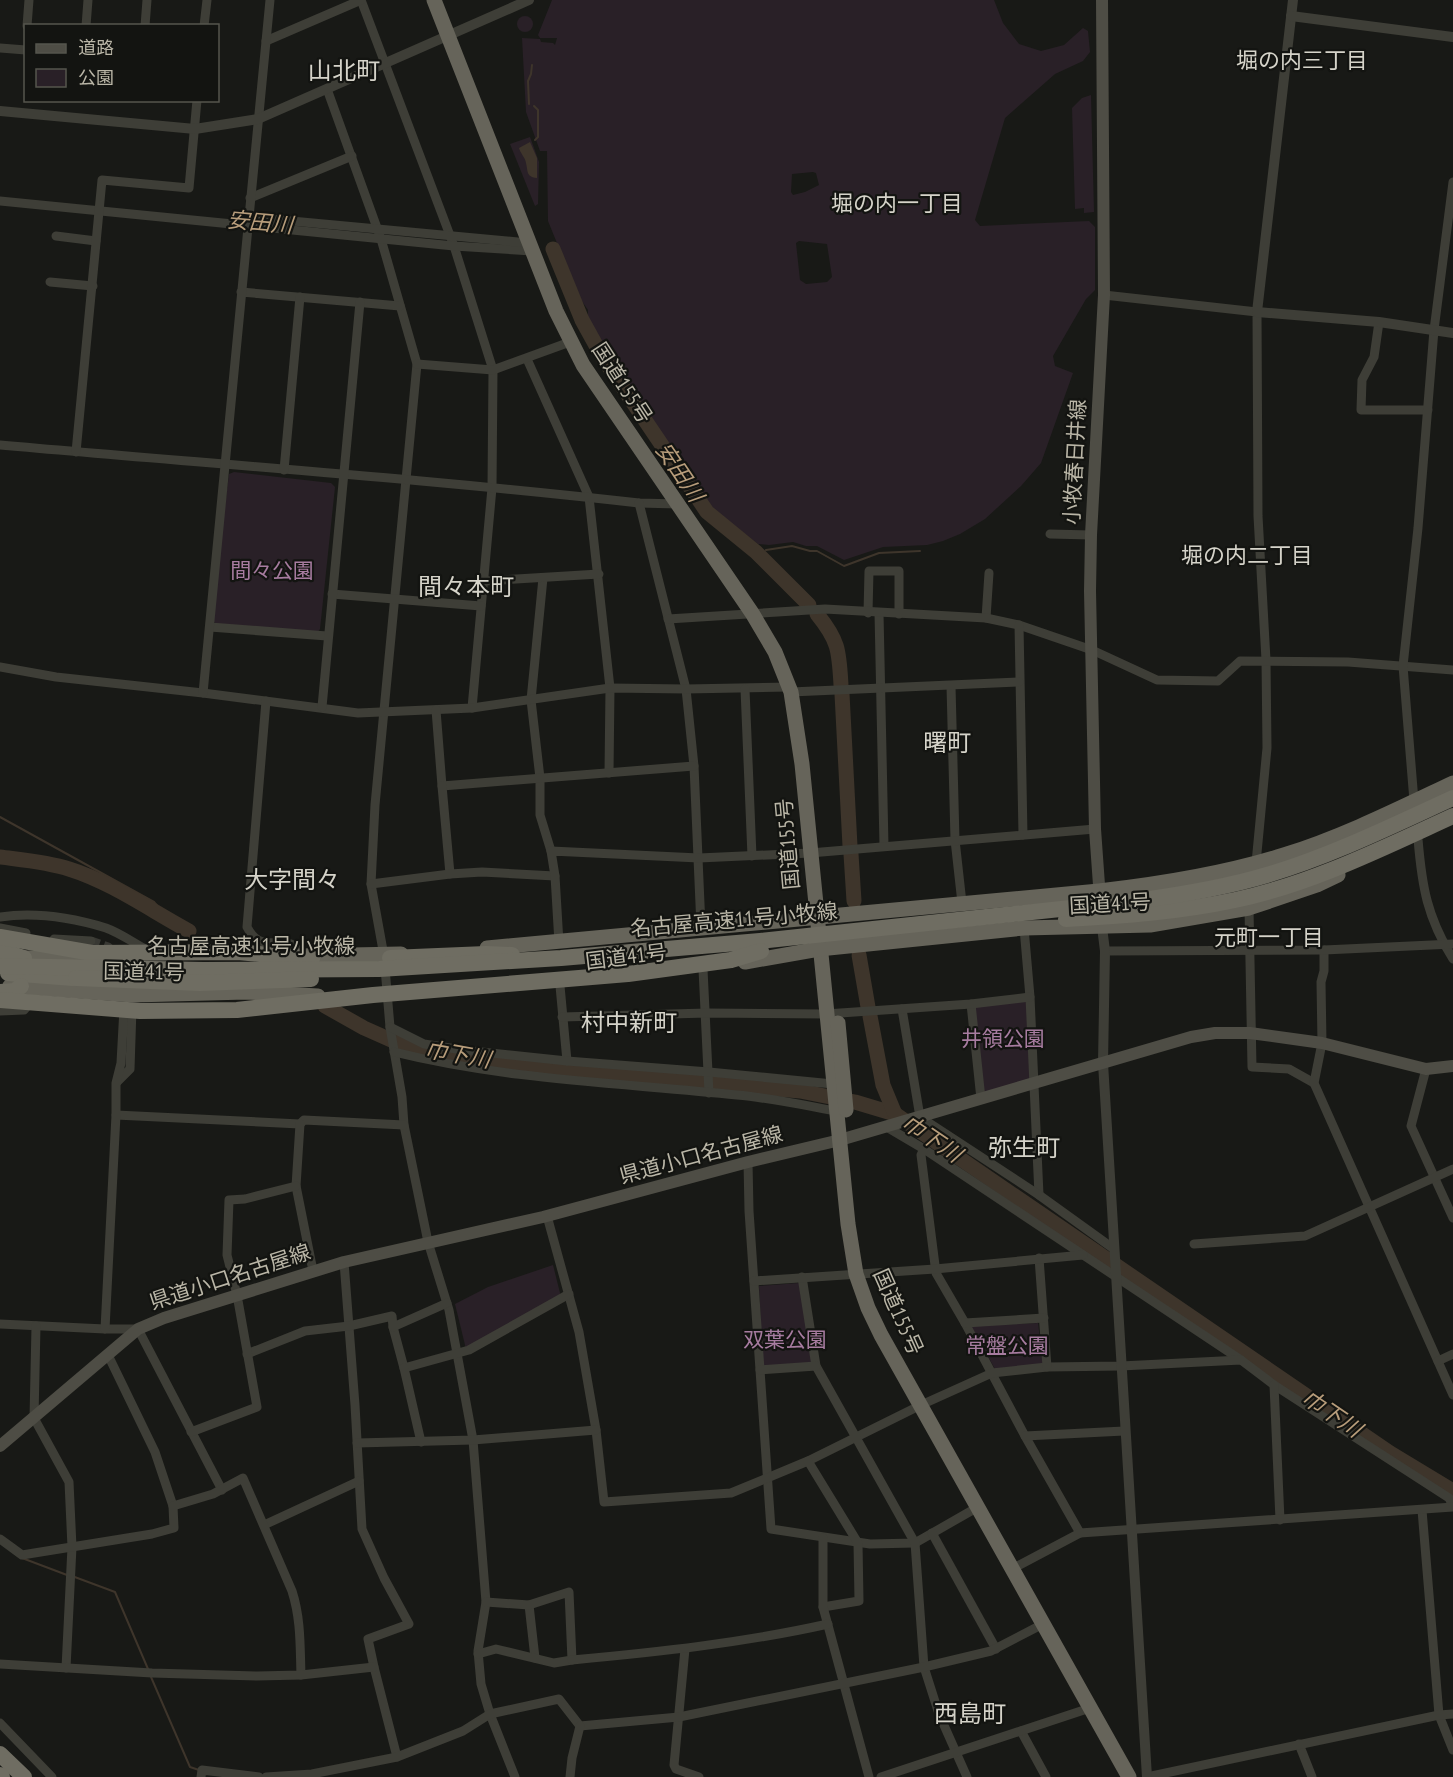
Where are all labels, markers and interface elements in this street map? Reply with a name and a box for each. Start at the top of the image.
legend [24,24,219,102]
text: 道路 [78,36,114,59]
district label: 堀の内三丁目 [1236,46,1368,74]
district label: 山北町 [308,55,380,86]
text: 公園 [78,66,114,89]
district label: 堀の内一丁目 [831,189,963,217]
water label: 安田川 [226,205,296,239]
street label: 国道155号 [586,337,659,428]
street label: 小牧春日井線 [1058,398,1091,526]
water label: 安田川 [650,437,711,509]
district label: 堀の内二丁目 [1181,541,1313,569]
park label: 間々公園 [230,557,314,584]
district label: 間々本町 [418,571,514,602]
district label: 曙町 [923,727,971,758]
street label: 国道155号 [770,797,805,891]
district label: 大字間々 [244,864,340,895]
street label: 国道41号 [1068,888,1152,919]
street label: 名古屋高速11号小牧線 [629,897,839,942]
district label: 元町一丁目 [1214,923,1324,951]
street label: 名古屋高速11号小牧線 [147,932,355,959]
street label: 国道41号 [584,938,668,975]
street label: 国道41号 [103,957,185,986]
district label: 村中新町 [581,1007,677,1038]
park label: 井領公園 [961,1025,1045,1052]
water label: 巾下川 [423,1034,495,1074]
water label: 巾下川 [897,1108,969,1169]
street label: 県道小口名古屋線 [616,1120,786,1189]
district label: 弥生町 [988,1132,1060,1163]
street label: 県道小口名古屋線 [146,1238,314,1315]
street label: 国道155号 [868,1265,929,1359]
park label: 双葉公園 [743,1326,827,1353]
park label: 常盤公園 [965,1332,1049,1359]
water label: 巾下川 [1297,1383,1369,1444]
district label: 西島町 [934,1698,1006,1729]

